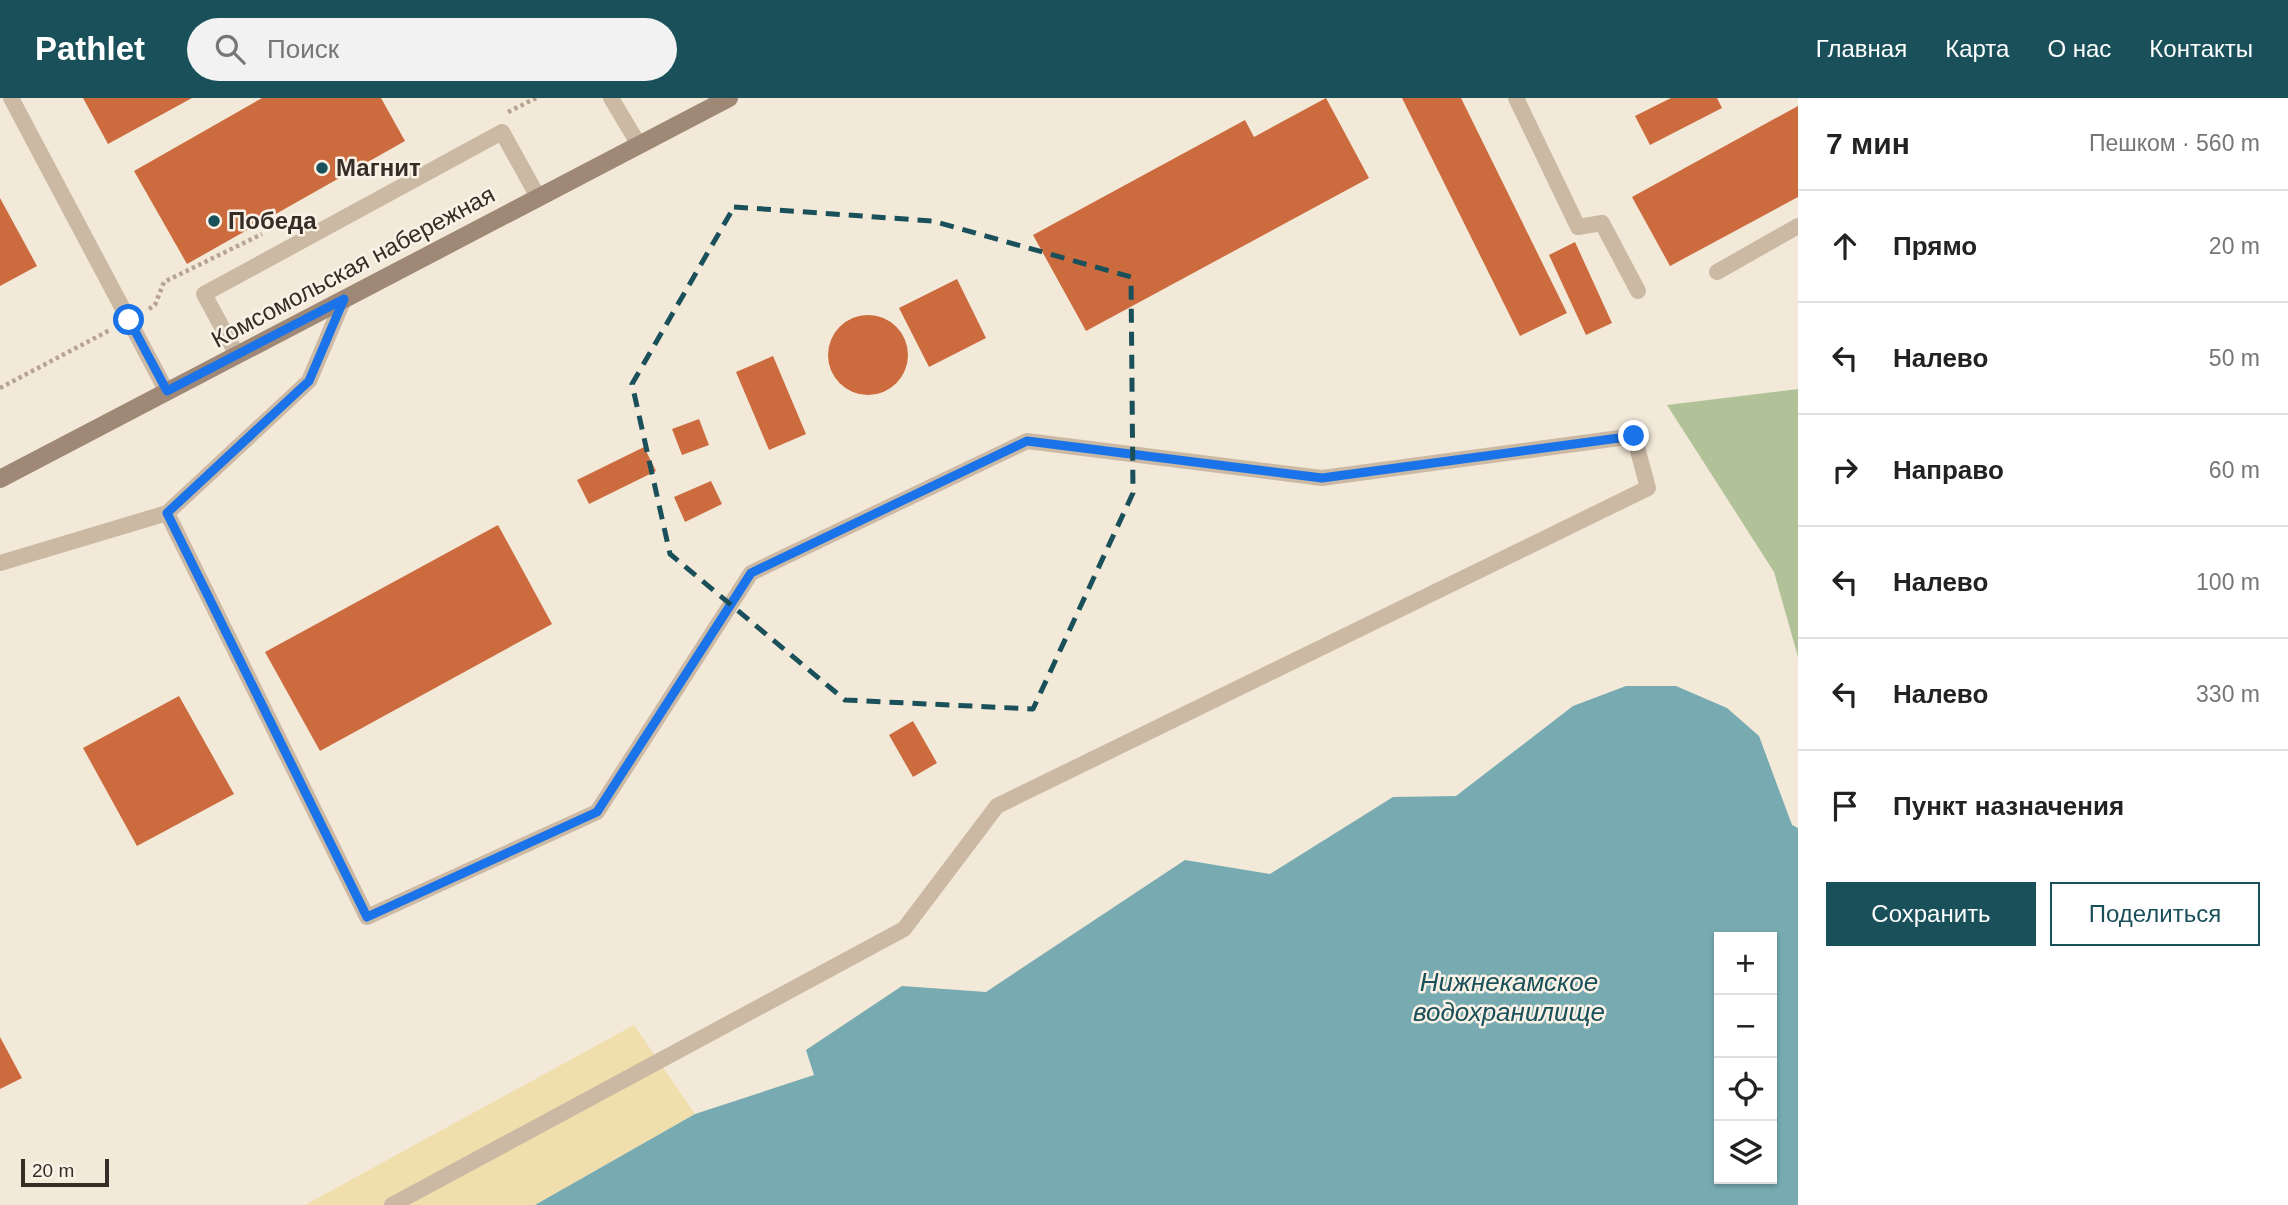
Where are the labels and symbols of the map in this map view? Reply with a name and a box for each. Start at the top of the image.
place label: Магнит [336,154,421,181]
marker: Магнит [314,160,330,176]
street label: Комсомольская набережная [207,180,499,353]
place label: Победа [228,207,317,234]
marker: Победа [206,213,222,229]
route start [113,304,144,335]
route end [1618,420,1649,451]
water label: Нижнекамское водохранилище [1413,967,1605,1027]
scale bar [21,1156,108,1188]

